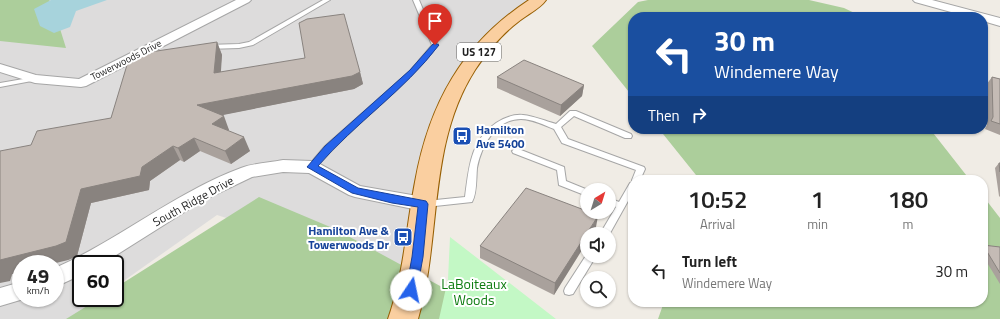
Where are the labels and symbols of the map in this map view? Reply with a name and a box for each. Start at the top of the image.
pin [418,4,452,45]
street label: Towerwoods Drive [88,36,164,84]
road number: US 127 [457,43,501,61]
place label: Hamilton Ave 5400 [476,120,525,153]
bus stop icon: Hamilton Ave 5400 [451,125,473,147]
street label: South Ridge Drive [149,171,237,231]
north arrow [580,183,616,219]
place label: Hamilton Ave & Towerwoods Dr [308,221,390,254]
bus stop icon: Hamilton Ave & Towerwoods Dr [392,226,414,248]
speed limit sign: 60 [72,255,124,307]
position arrow [390,269,432,311]
park label: LaBoiteaux Woods [441,273,507,310]

